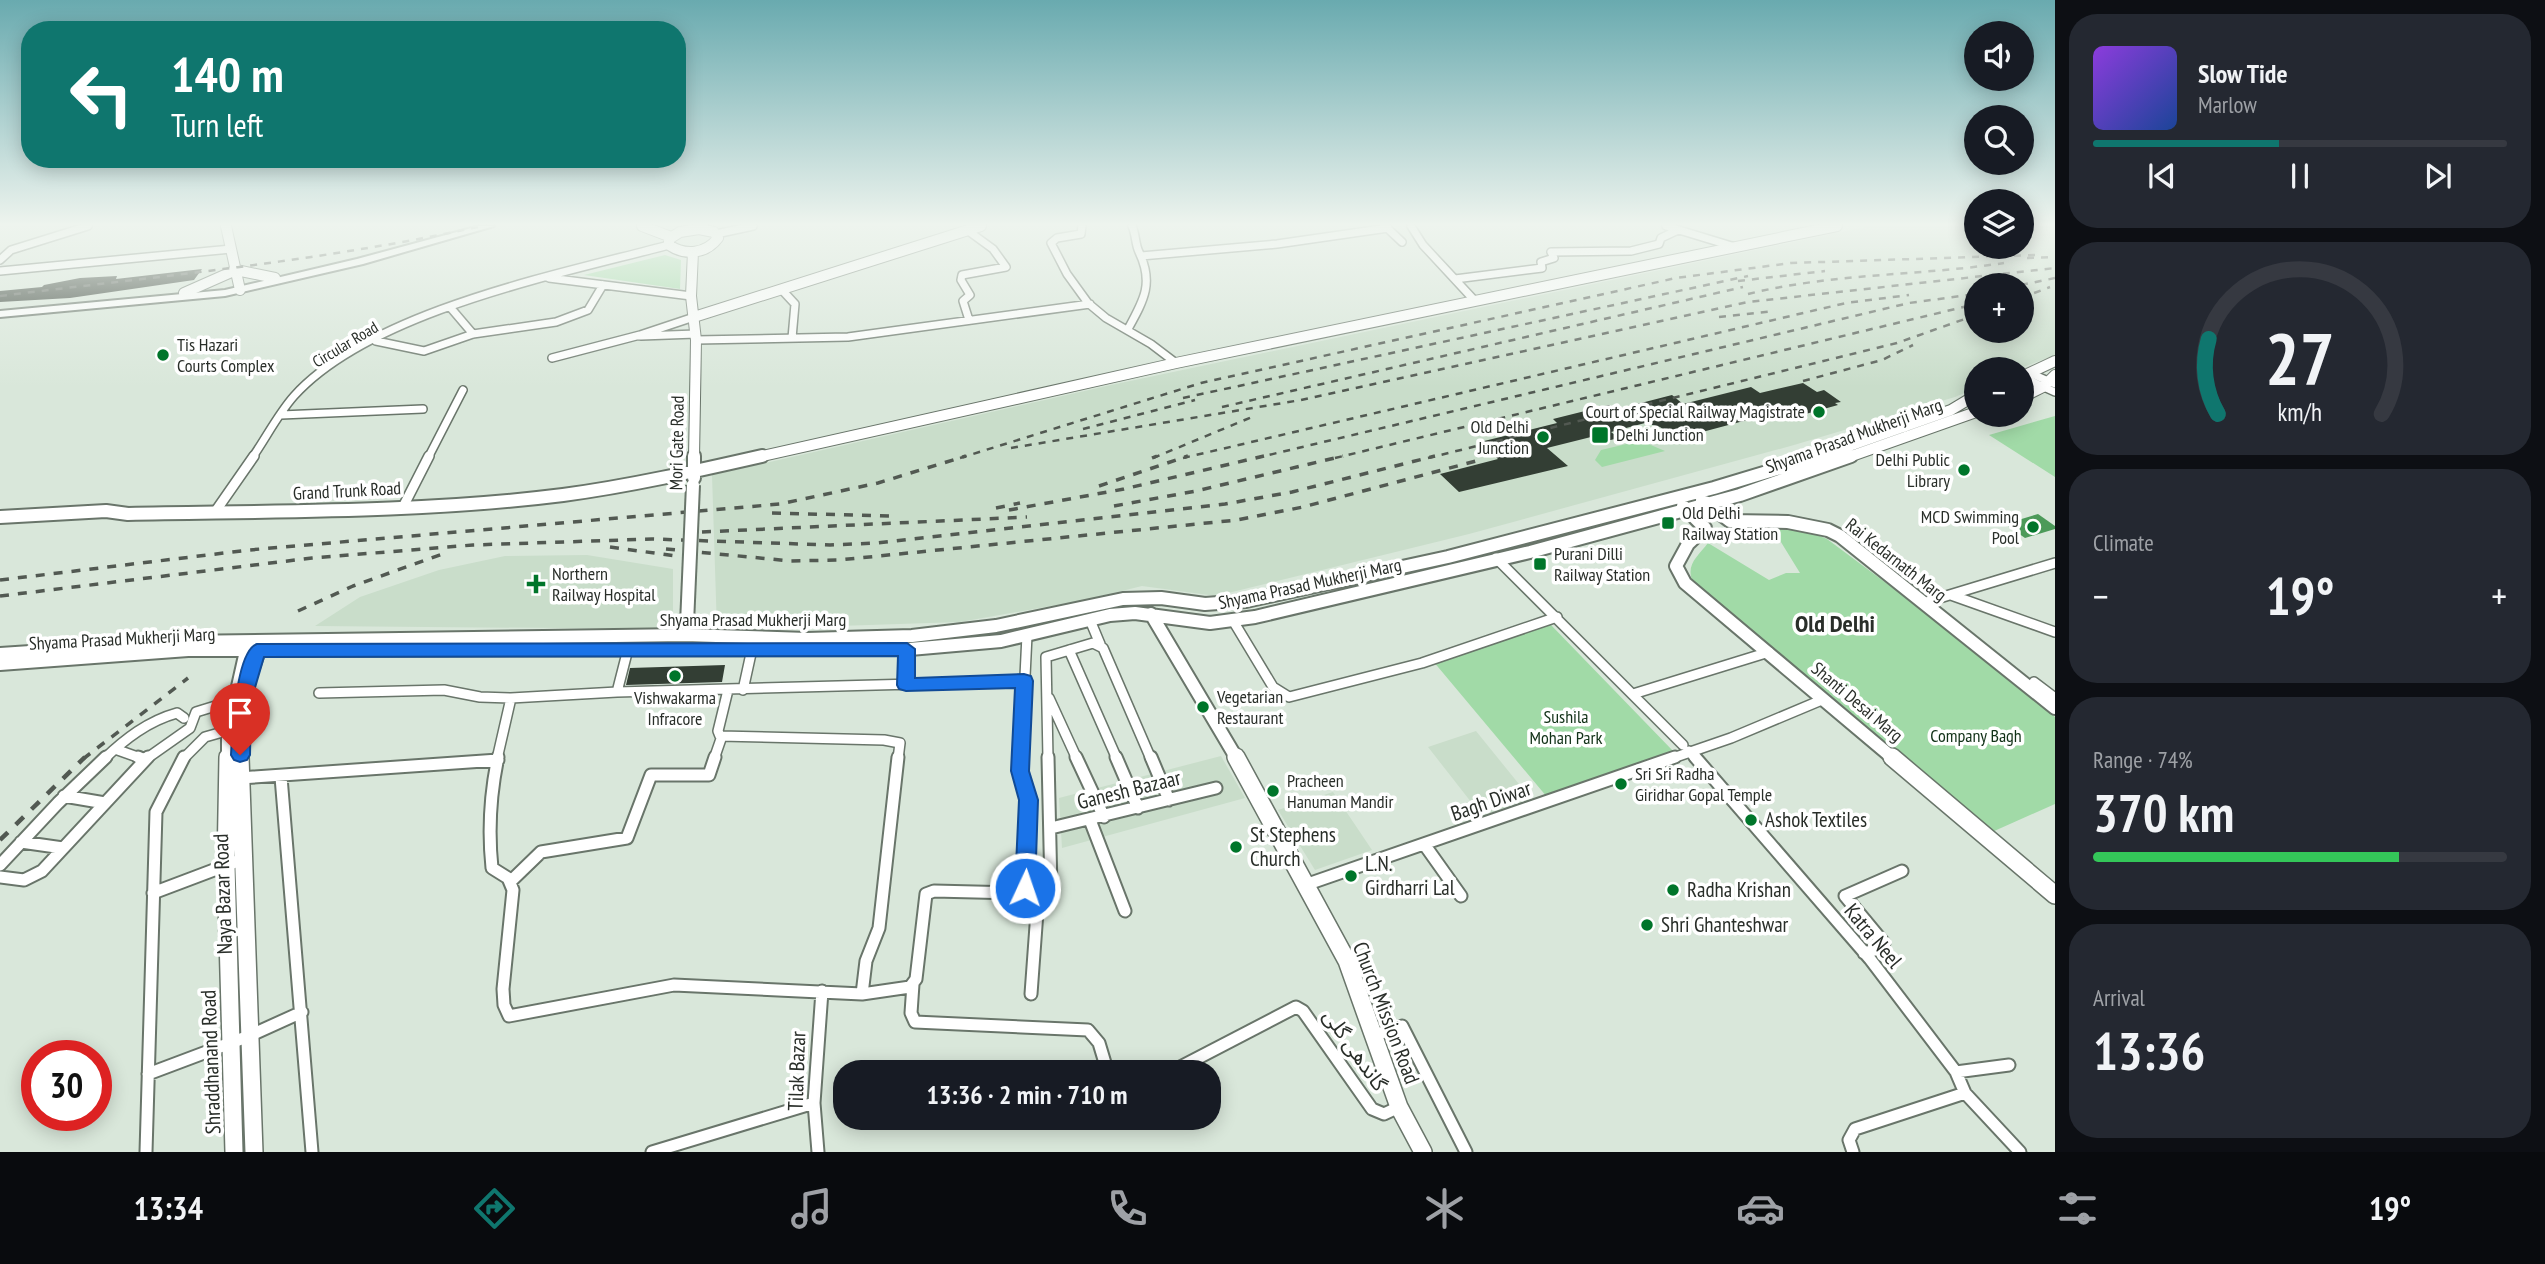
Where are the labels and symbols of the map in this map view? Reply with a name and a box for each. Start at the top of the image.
street label: Circular Road [309,317,382,371]
place label: Tis Hazari Courts Complex [177,333,275,377]
marker: Tis Hazari Courts Complex [155,347,171,363]
street label: Shyama Prasad Mukherji Marg [1762,393,1945,478]
street label: Mori Gate Road [664,395,689,491]
place label: Court of Special Railway Magistrate [1586,400,1805,423]
marker: Court of Special Railway Magistrate [1811,404,1827,420]
place label: Old Delhi Junction [1470,415,1529,459]
place label: Delhi Junction [1616,423,1704,446]
marker: Delhi Junction [1590,425,1610,445]
marker: Old Delhi Junction [1535,429,1551,445]
place label: Delhi Public Library [1876,448,1951,492]
marker: Delhi Public Library [1956,462,1972,478]
street label: Grand Trunk Road [292,476,402,505]
place label: Old Delhi Railway Station [1682,501,1778,545]
place label: MCD Swimming Pool [1921,505,2020,549]
street label: Rai Kedarnath Marg [1841,513,1952,606]
marker: Old Delhi Railway Station [1660,515,1676,531]
marker: MCD Swimming Pool [2025,519,2041,535]
place label: Purani Dilli Railway Station [1554,542,1650,586]
street label: Shyama Prasad Mukherji Marg [1216,553,1403,614]
marker: Purani Dilli Railway Station [1532,556,1548,572]
place label: Northern Railway Hospital [552,562,656,606]
marker: Northern Railway Hospital [526,574,546,594]
street label: Shyama Prasad Mukherji Marg [660,608,846,631]
district label: Old Delhi [1795,608,1875,639]
street label: Shyama Prasad Mukherji Marg [28,622,216,655]
street label: Shanti Desai Marg [1807,657,1908,747]
marker: Vishwakarma Infracore [667,668,683,684]
pin [210,683,270,755]
place label: Vegetarian Restaurant [1216,685,1283,729]
place label: Vishwakarma Infracore [633,686,716,730]
marker: Vegetarian Restaurant [1195,699,1211,715]
park label: Sushila Mohan Park [1530,705,1602,749]
park label: Company Bagh [1930,724,2022,747]
place label: Sri Sri Radha Giridhar Gopal Temple [1635,762,1772,806]
street label: Ganesh Bazaar [1074,764,1184,815]
place label: Pracheen Hanuman Mandir [1287,769,1393,813]
street label: Bagh Diwar [1447,774,1535,827]
marker: Sri Sri Radha Giridhar Gopal Temple [1613,776,1629,792]
marker: Pracheen Hanuman Mandir [1265,783,1281,799]
place label: Ashok Textiles [1765,806,1867,833]
marker: Ashok Textiles [1743,812,1759,828]
place label: St Stephens Church [1250,821,1336,872]
street label: Naya Bazar Road [207,833,238,955]
marker: St Stephens Church [1228,839,1244,855]
place label: L.N. Girdharri Lal [1365,850,1455,901]
position arrow [988,851,1062,925]
marker: L.N. Girdharri Lal [1343,868,1359,884]
place label: Radha Krishan [1687,876,1791,903]
marker: Radha Krishan [1665,882,1681,898]
street label: Katra Neel [1839,898,1908,974]
place label: Shri Ghanteshwar [1661,911,1789,938]
marker: Shri Ghanteshwar [1639,917,1655,933]
street label: Church Mission Road [1347,938,1426,1088]
street label: Shraddhanand Road [194,989,227,1135]
street label: گاندھی گلی [1317,1003,1394,1096]
street label: Tilak Bazar [782,1031,811,1111]
speed limit sign: 30 [21,1040,112,1131]

